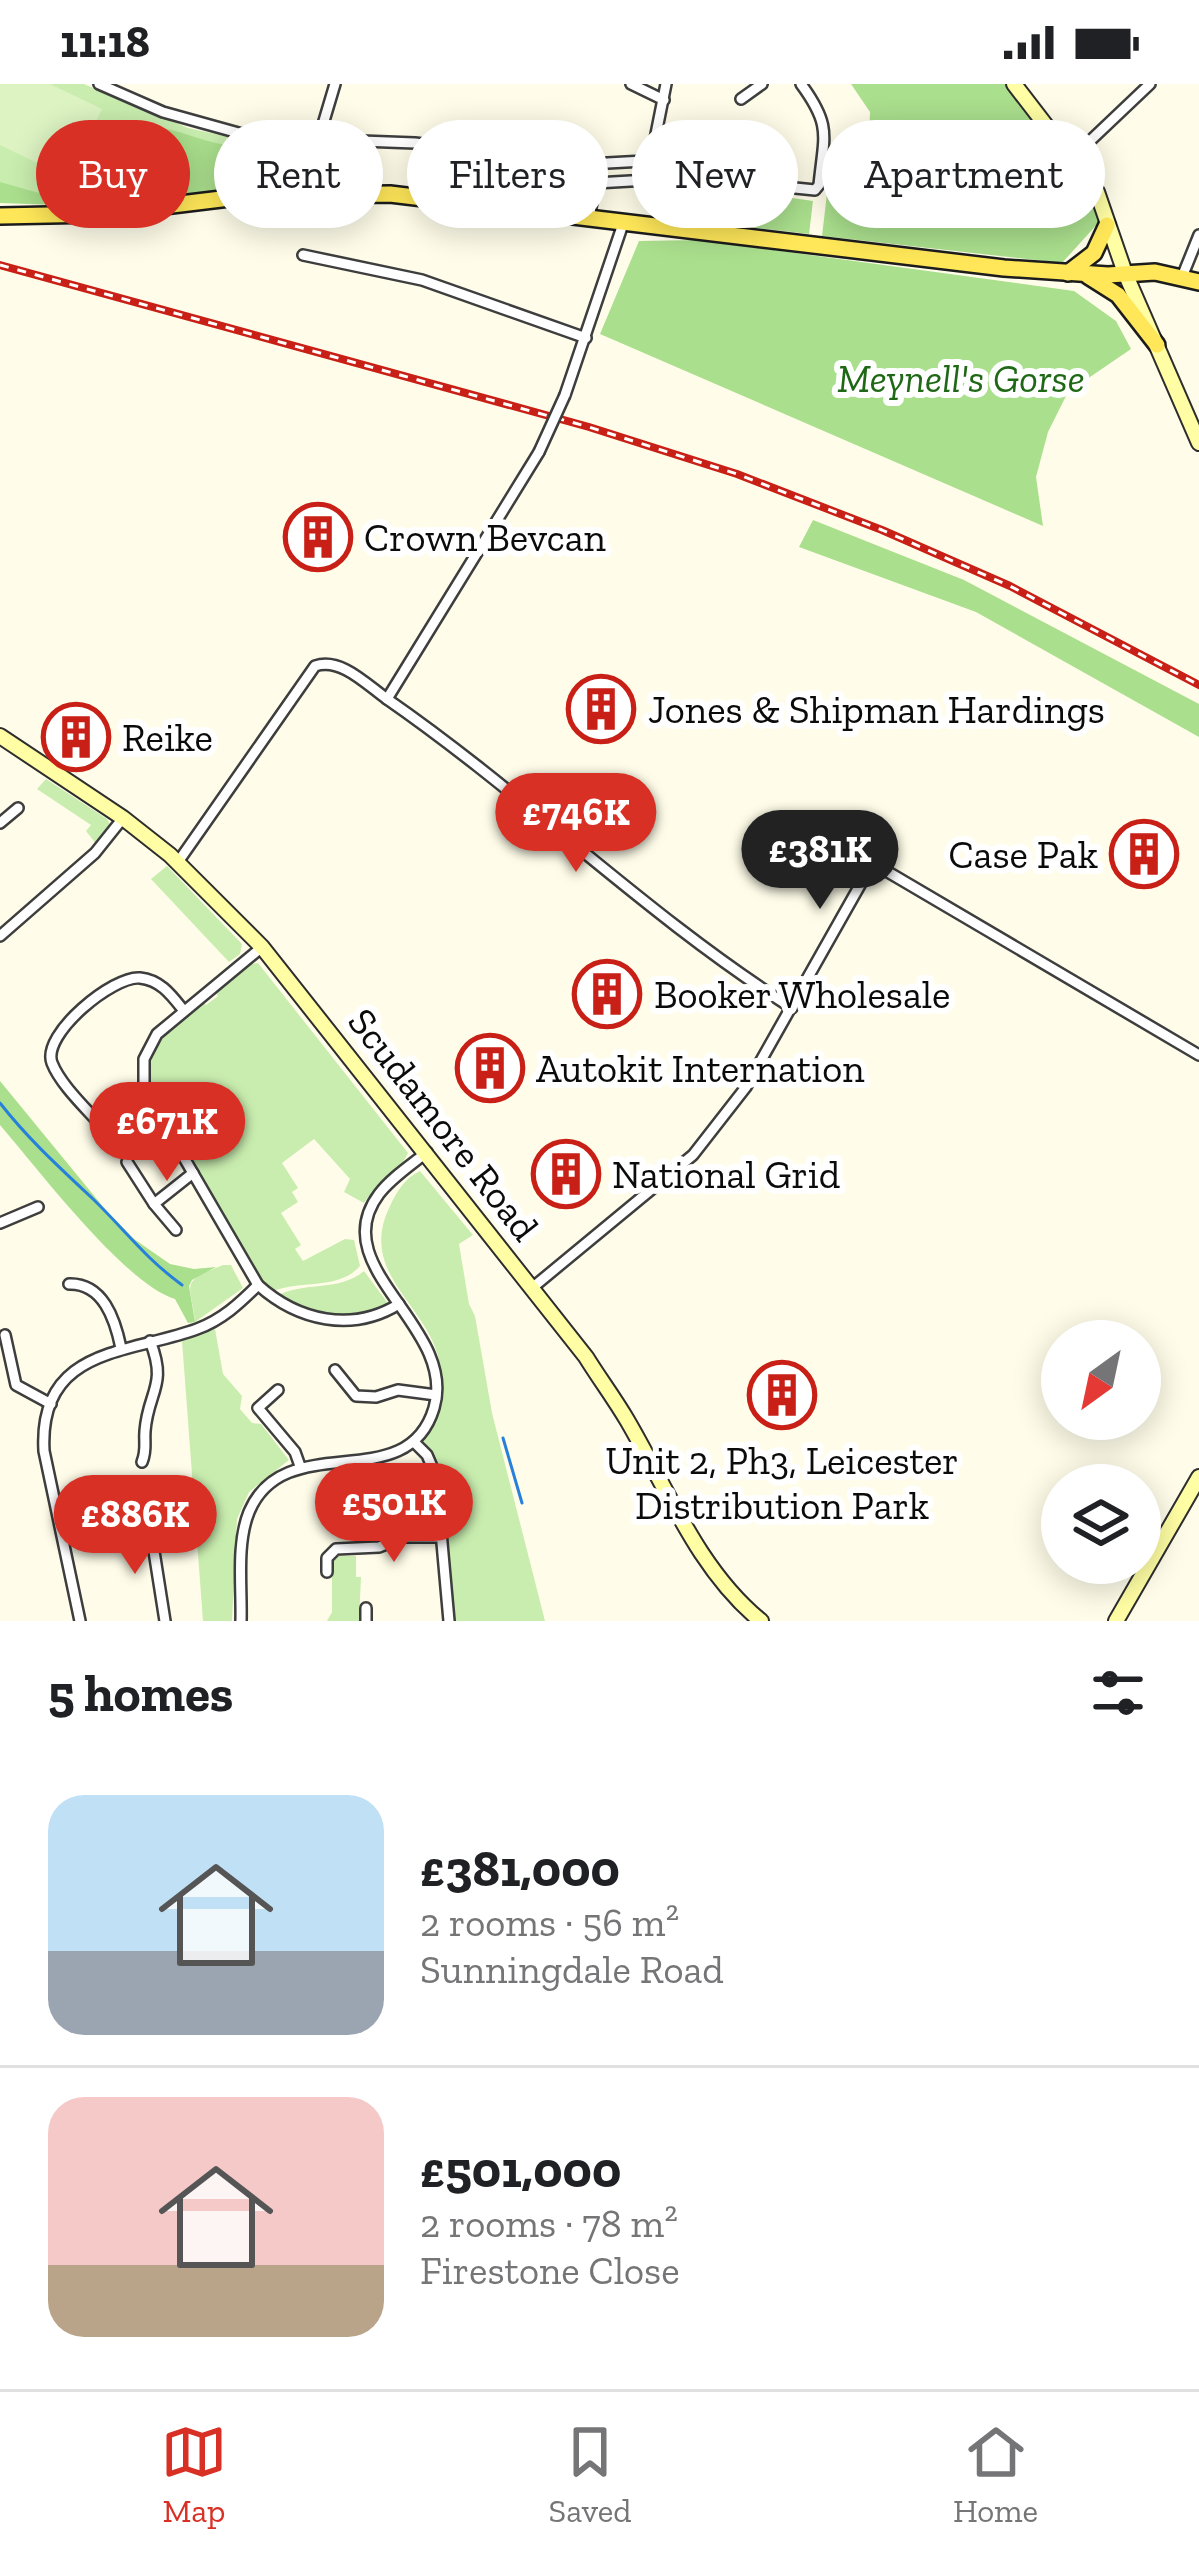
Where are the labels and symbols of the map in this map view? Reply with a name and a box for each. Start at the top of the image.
park label: Meynell's Gorse [837,355,1085,402]
building icon: Crown Bevcan [283,502,353,572]
place label: Crown Bevcan [364,514,606,561]
building icon: Jones & Shipman Hardings [566,674,636,744]
place label: Jones & Shipman Hardings [648,686,1105,733]
building icon: Reike [41,702,111,772]
place label: Reike [122,714,213,761]
pin: £746K [492,773,660,875]
pin: £381K [736,810,904,912]
building icon: Case Pak [1109,819,1179,889]
place label: Case Pak [948,831,1098,878]
building icon: Booker Wholesale [572,959,642,1029]
place label: Booker Wholesale [654,971,950,1018]
street label: Scudamore Road [338,999,549,1250]
building icon: Autokit Internation [455,1033,525,1103]
place label: Autokit Internation [536,1045,865,1092]
pin: £671K [83,1082,251,1184]
building icon: National Grid [531,1139,601,1209]
place label: National Grid [612,1151,840,1198]
north arrow [1041,1320,1161,1440]
building icon: Unit 2, Ph3, Leicester Distribution Park [747,1360,817,1430]
place label: Unit 2, Ph3, Leicester Distribution Park [605,1437,959,1529]
pin: £501K [310,1463,478,1565]
pin: £886K [51,1475,219,1577]

